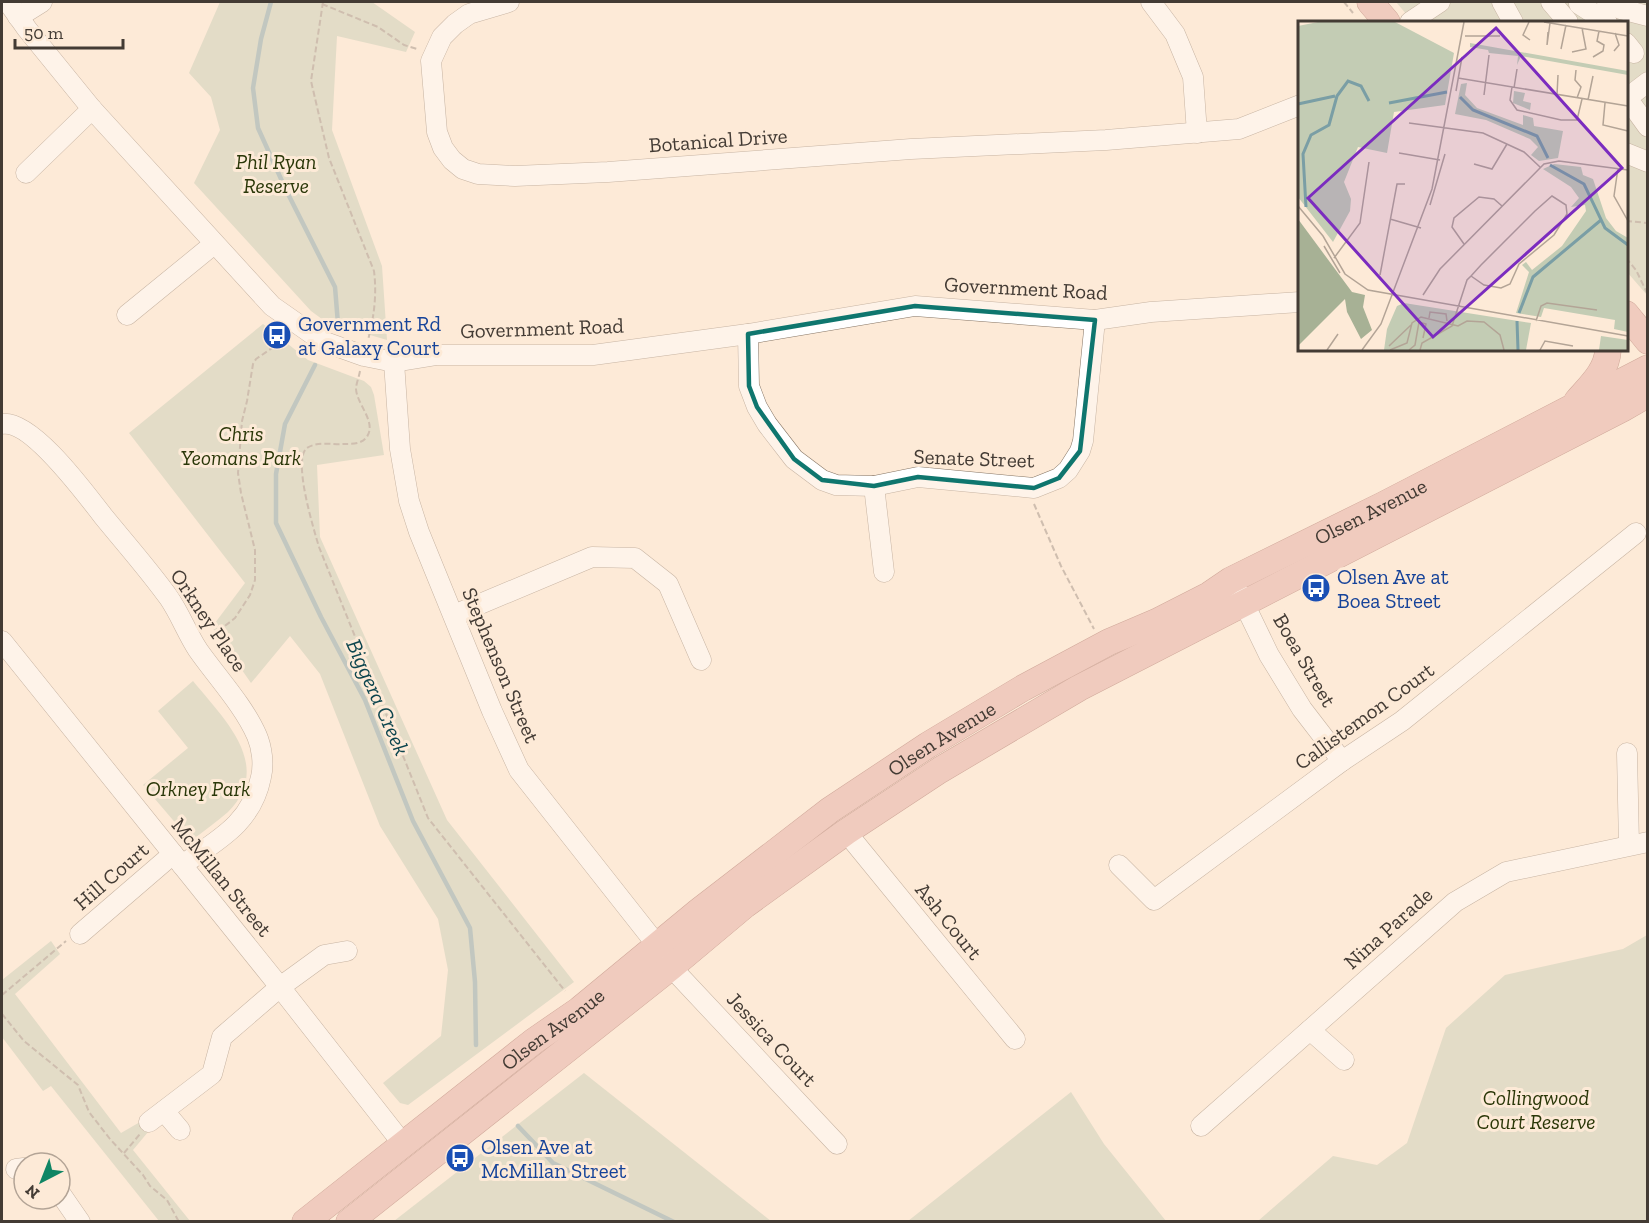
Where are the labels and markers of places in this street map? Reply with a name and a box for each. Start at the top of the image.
place label: Government Rd at Galaxy Court [298,311,441,360]
bus stop icon: Government Rd at Galaxy Court [261,319,293,351]
place label: Olsen Ave at Boea Street [1337,564,1449,613]
bus stop icon: Olsen Ave at Boea Street [1300,572,1332,604]
place label: Olsen Ave at McMillan Street [481,1134,627,1183]
bus stop icon: Olsen Ave at McMillan Street [444,1142,476,1174]

